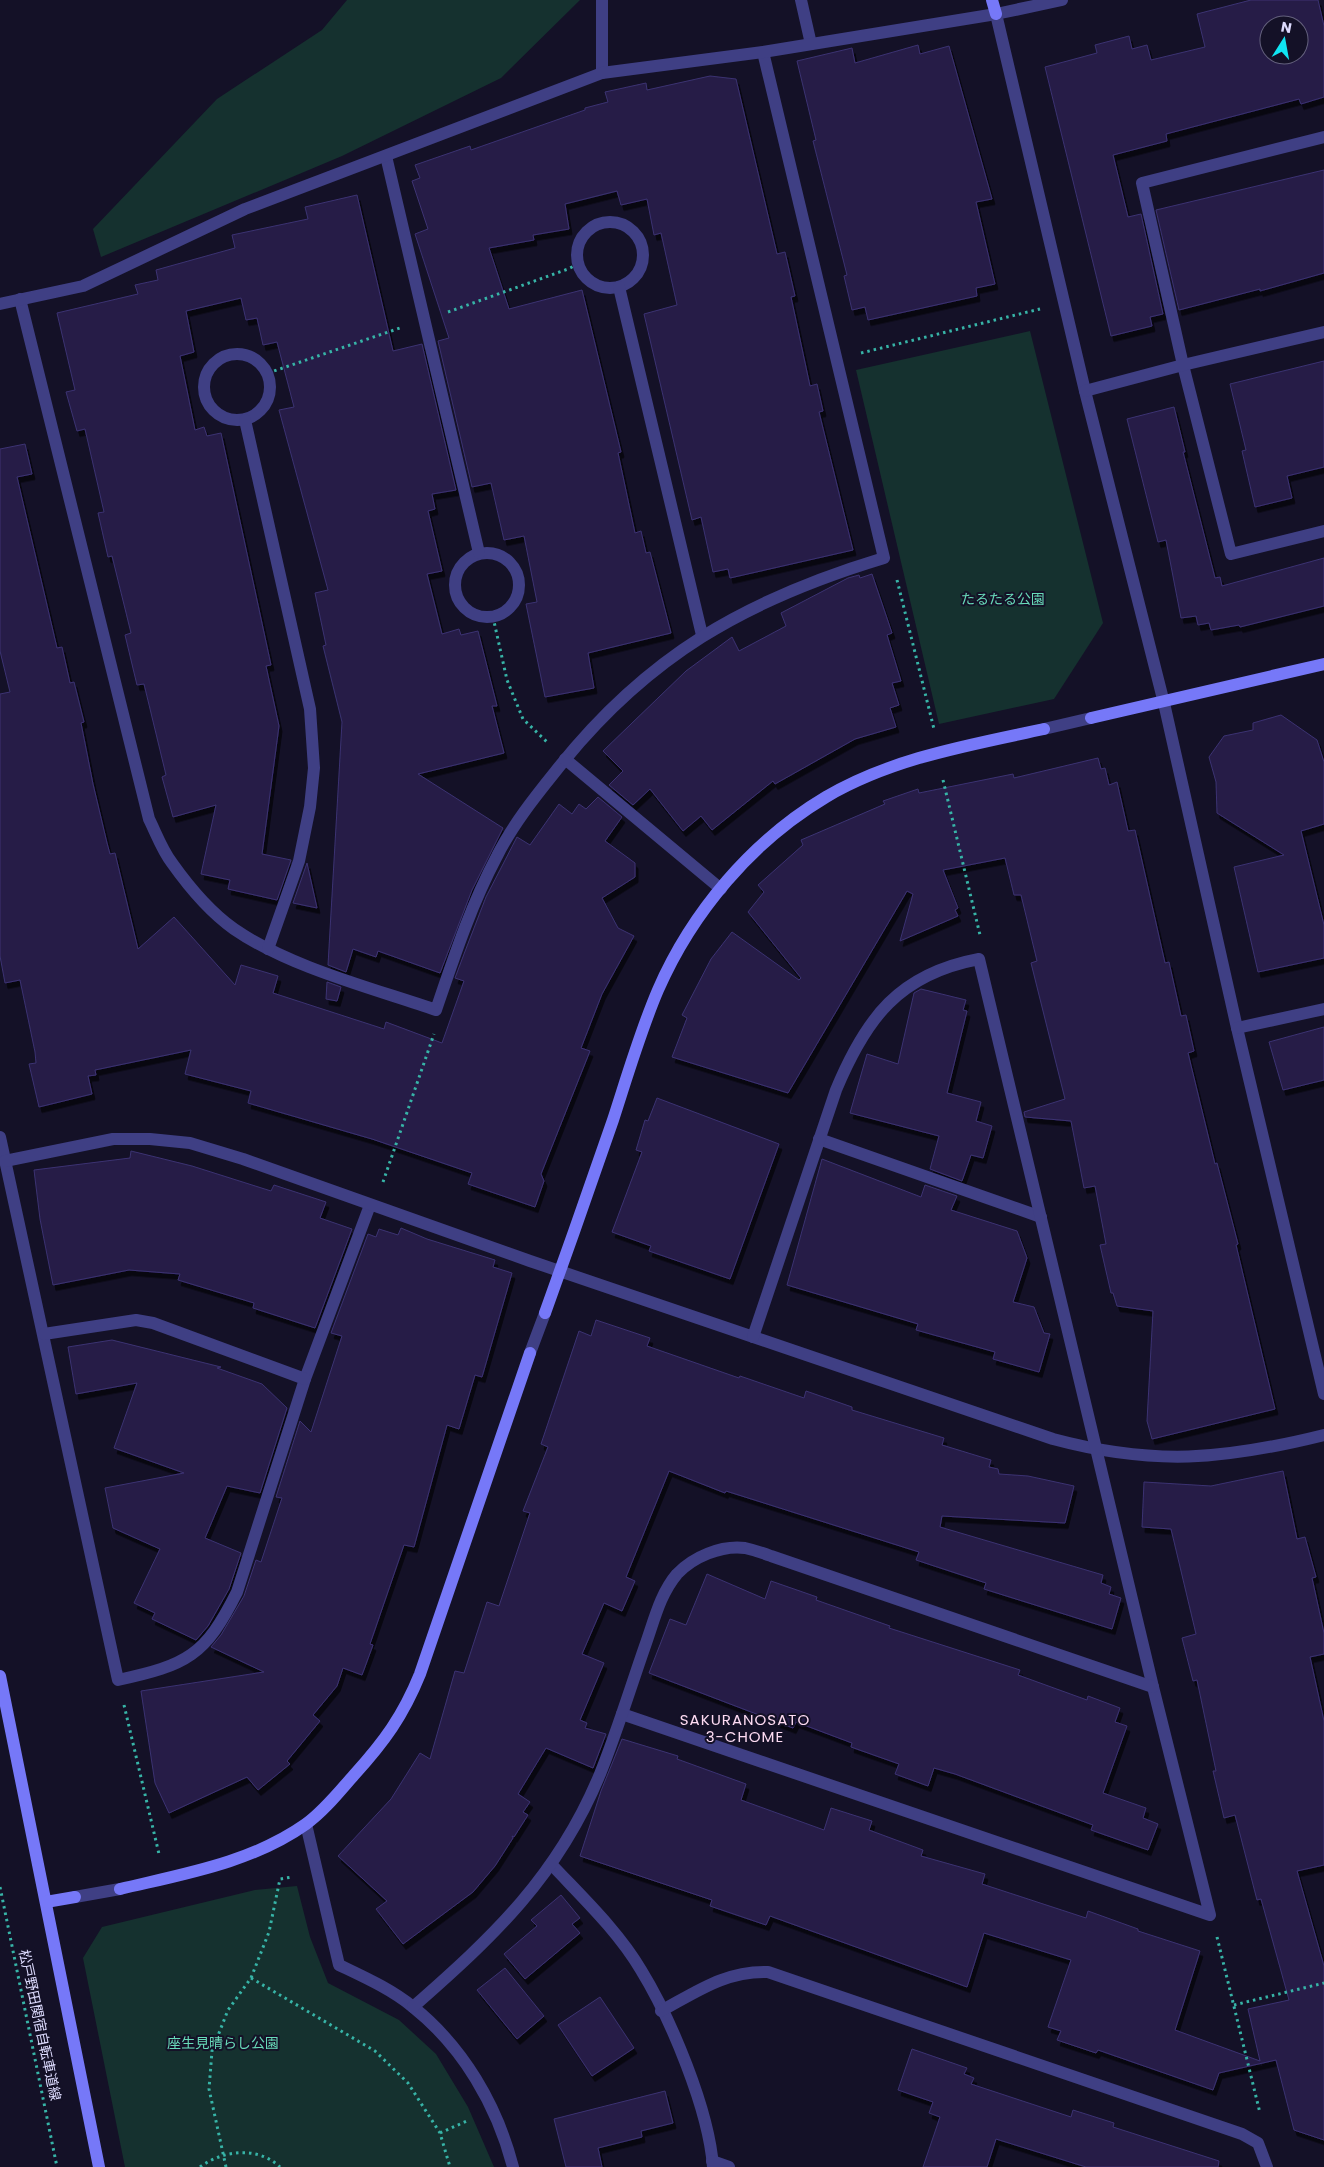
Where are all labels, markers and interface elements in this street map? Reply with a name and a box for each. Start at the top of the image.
north arrow [1259,15,1309,65]
text: N [1279,16,1294,38]
park label: たるたる公園 [961,589,1045,609]
district label: SAKURANOSATO 3-CHOME [680,1709,810,1747]
street label: 松戸野田関宿自転車道線 [14,1948,66,2102]
park label: 座生見晴らし公園 [167,2033,279,2053]

